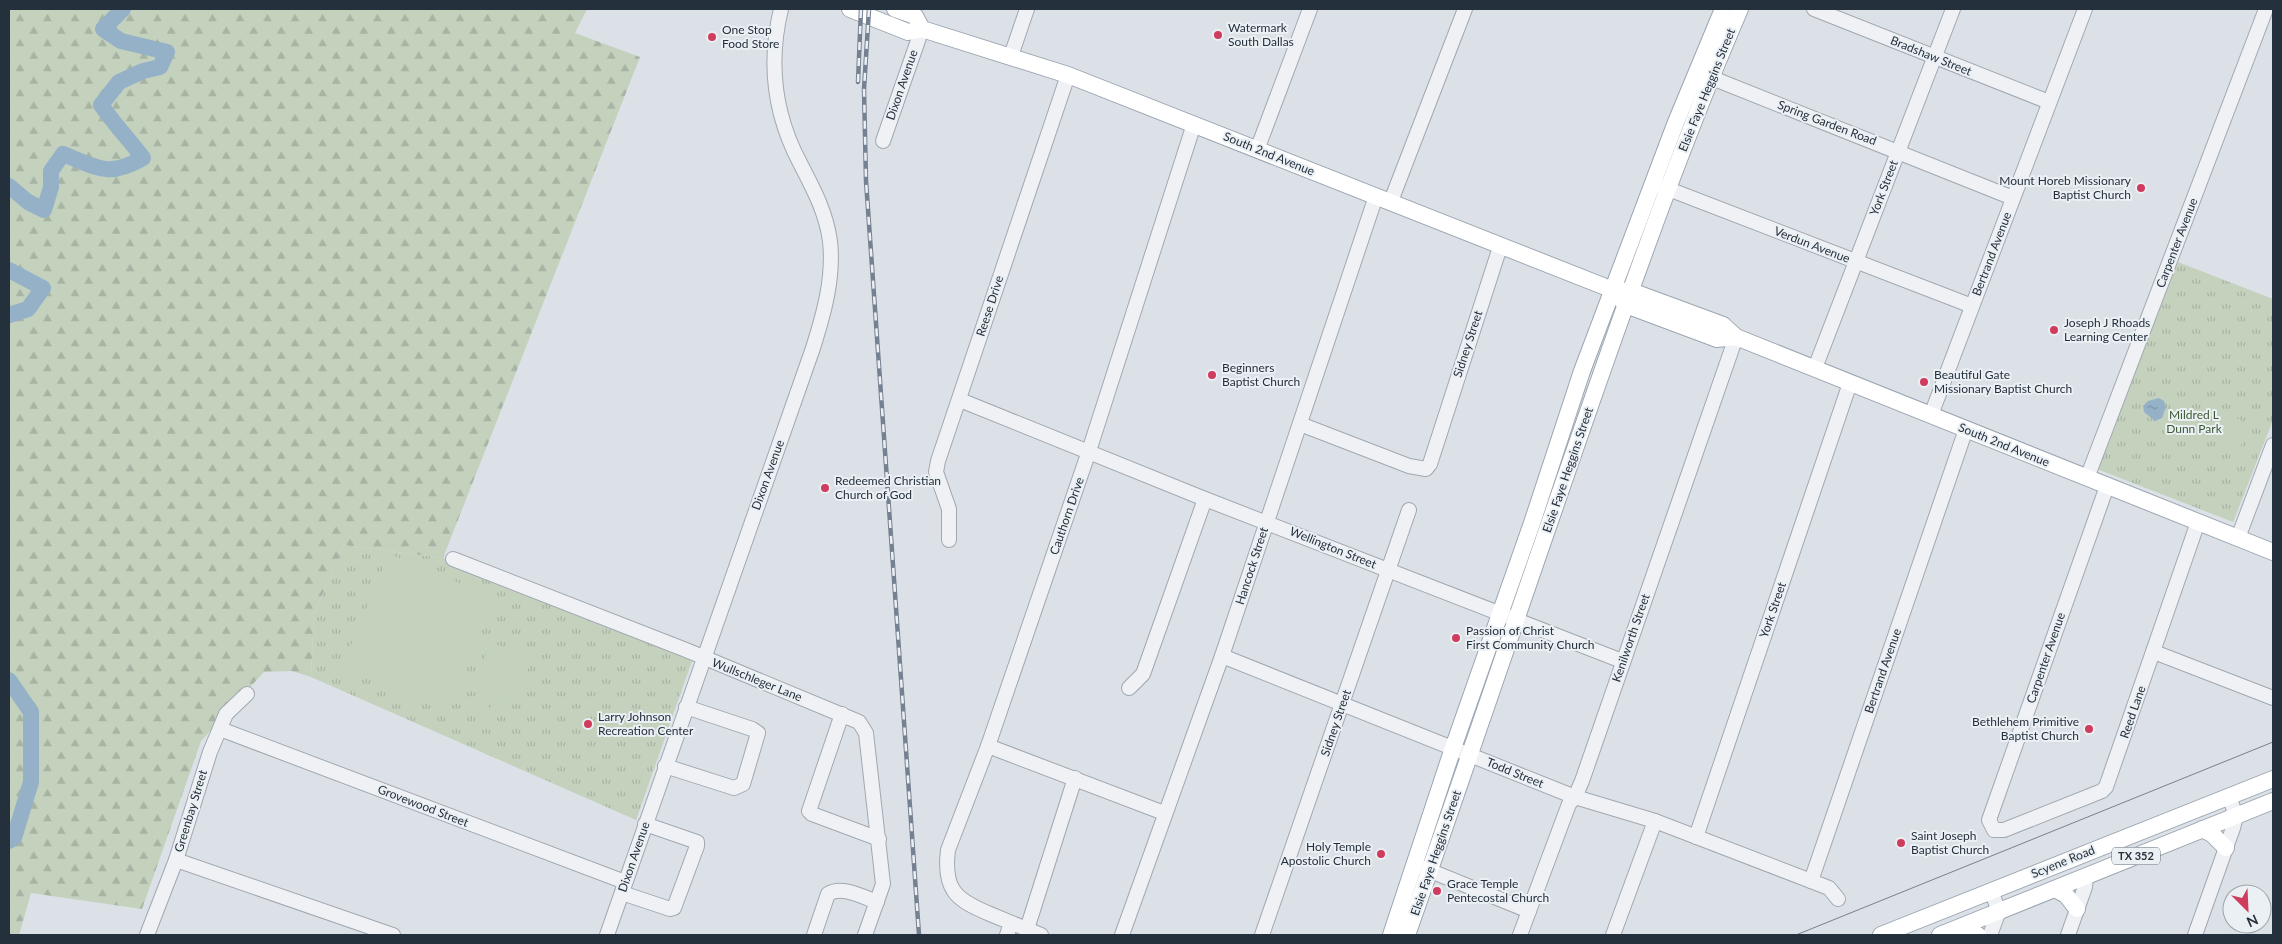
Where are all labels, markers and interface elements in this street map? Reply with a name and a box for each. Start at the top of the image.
place label: Watermark South Dallas [1228,20,1294,49]
place label: One Stop Food Store [722,22,779,51]
street label: Elsie Faye Heggins Street [1675,25,1738,154]
marker: Watermark South Dallas [1212,29,1224,41]
marker: One Stop Food Store [706,31,718,43]
street label: Bradshaw Street [1888,32,1975,79]
street label: Dixon Avenue [882,48,921,122]
street label: Spring Garden Road [1776,97,1879,148]
street label: South 2nd Avenue [1221,128,1317,179]
street label: York Street [1866,157,1901,218]
place label: Mount Horeb Missionary Baptist Church [1999,173,2132,202]
marker: Mount Horeb Missionary Baptist Church [2135,182,2147,194]
street label: Carpenter Avenue [2152,196,2201,290]
street label: Bertrand Avenue [1969,210,2014,298]
street label: Verdun Avenue [1772,223,1852,266]
street label: Reese Drive [973,274,1006,338]
street label: Sidney Street [1450,308,1486,379]
place label: Joseph J Rhoads Learning Center [2064,315,2150,344]
marker: Joseph J Rhoads Learning Center [2048,324,2060,336]
place label: Beginners Baptist Church [1222,360,1300,389]
place label: Beautiful Gate Missionary Baptist Church [1934,367,2072,396]
marker: Beginners Baptist Church [1206,369,1218,381]
marker: Beautiful Gate Missionary Baptist Church [1918,376,1930,388]
street label: Elsie Faye Heggins Street [1539,405,1596,534]
park label: Mildred L Dunn Park [2166,407,2223,436]
street label: South 2nd Avenue [1956,419,2052,470]
street label: Dixon Avenue [748,438,787,512]
place label: Redeemed Christian Church of God [835,473,941,502]
street label: Cauthorn Drive [1046,475,1087,557]
marker: Redeemed Christian Church of God [819,482,831,494]
street label: Wellington Street [1288,523,1379,572]
street label: Hancock Street [1232,525,1271,606]
street label: York Street [1756,579,1789,640]
street label: Kenilworth Street [1608,591,1653,684]
street label: Carpenter Avenue [2023,610,2068,705]
place label: Passion of Christ First Community Church [1466,623,1594,652]
street label: Bertrand Avenue [1861,626,1904,715]
marker: Passion of Christ First Community Church [1450,632,1462,644]
street label: Wullschleger Lane [710,655,804,704]
street label: Reed Lane [2117,684,2149,740]
street label: Sidney Street [1317,687,1354,758]
place label: Larry Johnson Recreation Center [598,709,694,738]
place label: Bethlehem Primitive Baptist Church [1972,714,2079,743]
marker: Larry Johnson Recreation Center [582,718,594,730]
marker: Bethlehem Primitive Baptist Church [2083,723,2095,735]
street label: Todd Street [1484,754,1547,791]
street label: Greenbay Street [171,767,210,854]
street label: Grovewood Street [376,781,471,830]
street label: Elsie Faye Heggins Street [1407,788,1464,917]
street label: Dixon Avenue [614,820,653,894]
place label: Saint Joseph Baptist Church [1911,828,1989,857]
marker: Saint Joseph Baptist Church [1895,837,1907,849]
place label: Holy Temple Apostolic Church [1281,839,1371,868]
street label: Scyene Road [2029,842,2097,881]
marker: Holy Temple Apostolic Church [1375,848,1387,860]
road number: TX 352 [2112,848,2160,864]
place label: Grace Temple Pentecostal Church [1447,876,1549,905]
north arrow [2222,884,2272,934]
marker: Grace Temple Pentecostal Church [1431,885,1443,897]
text: N [2244,911,2261,931]

